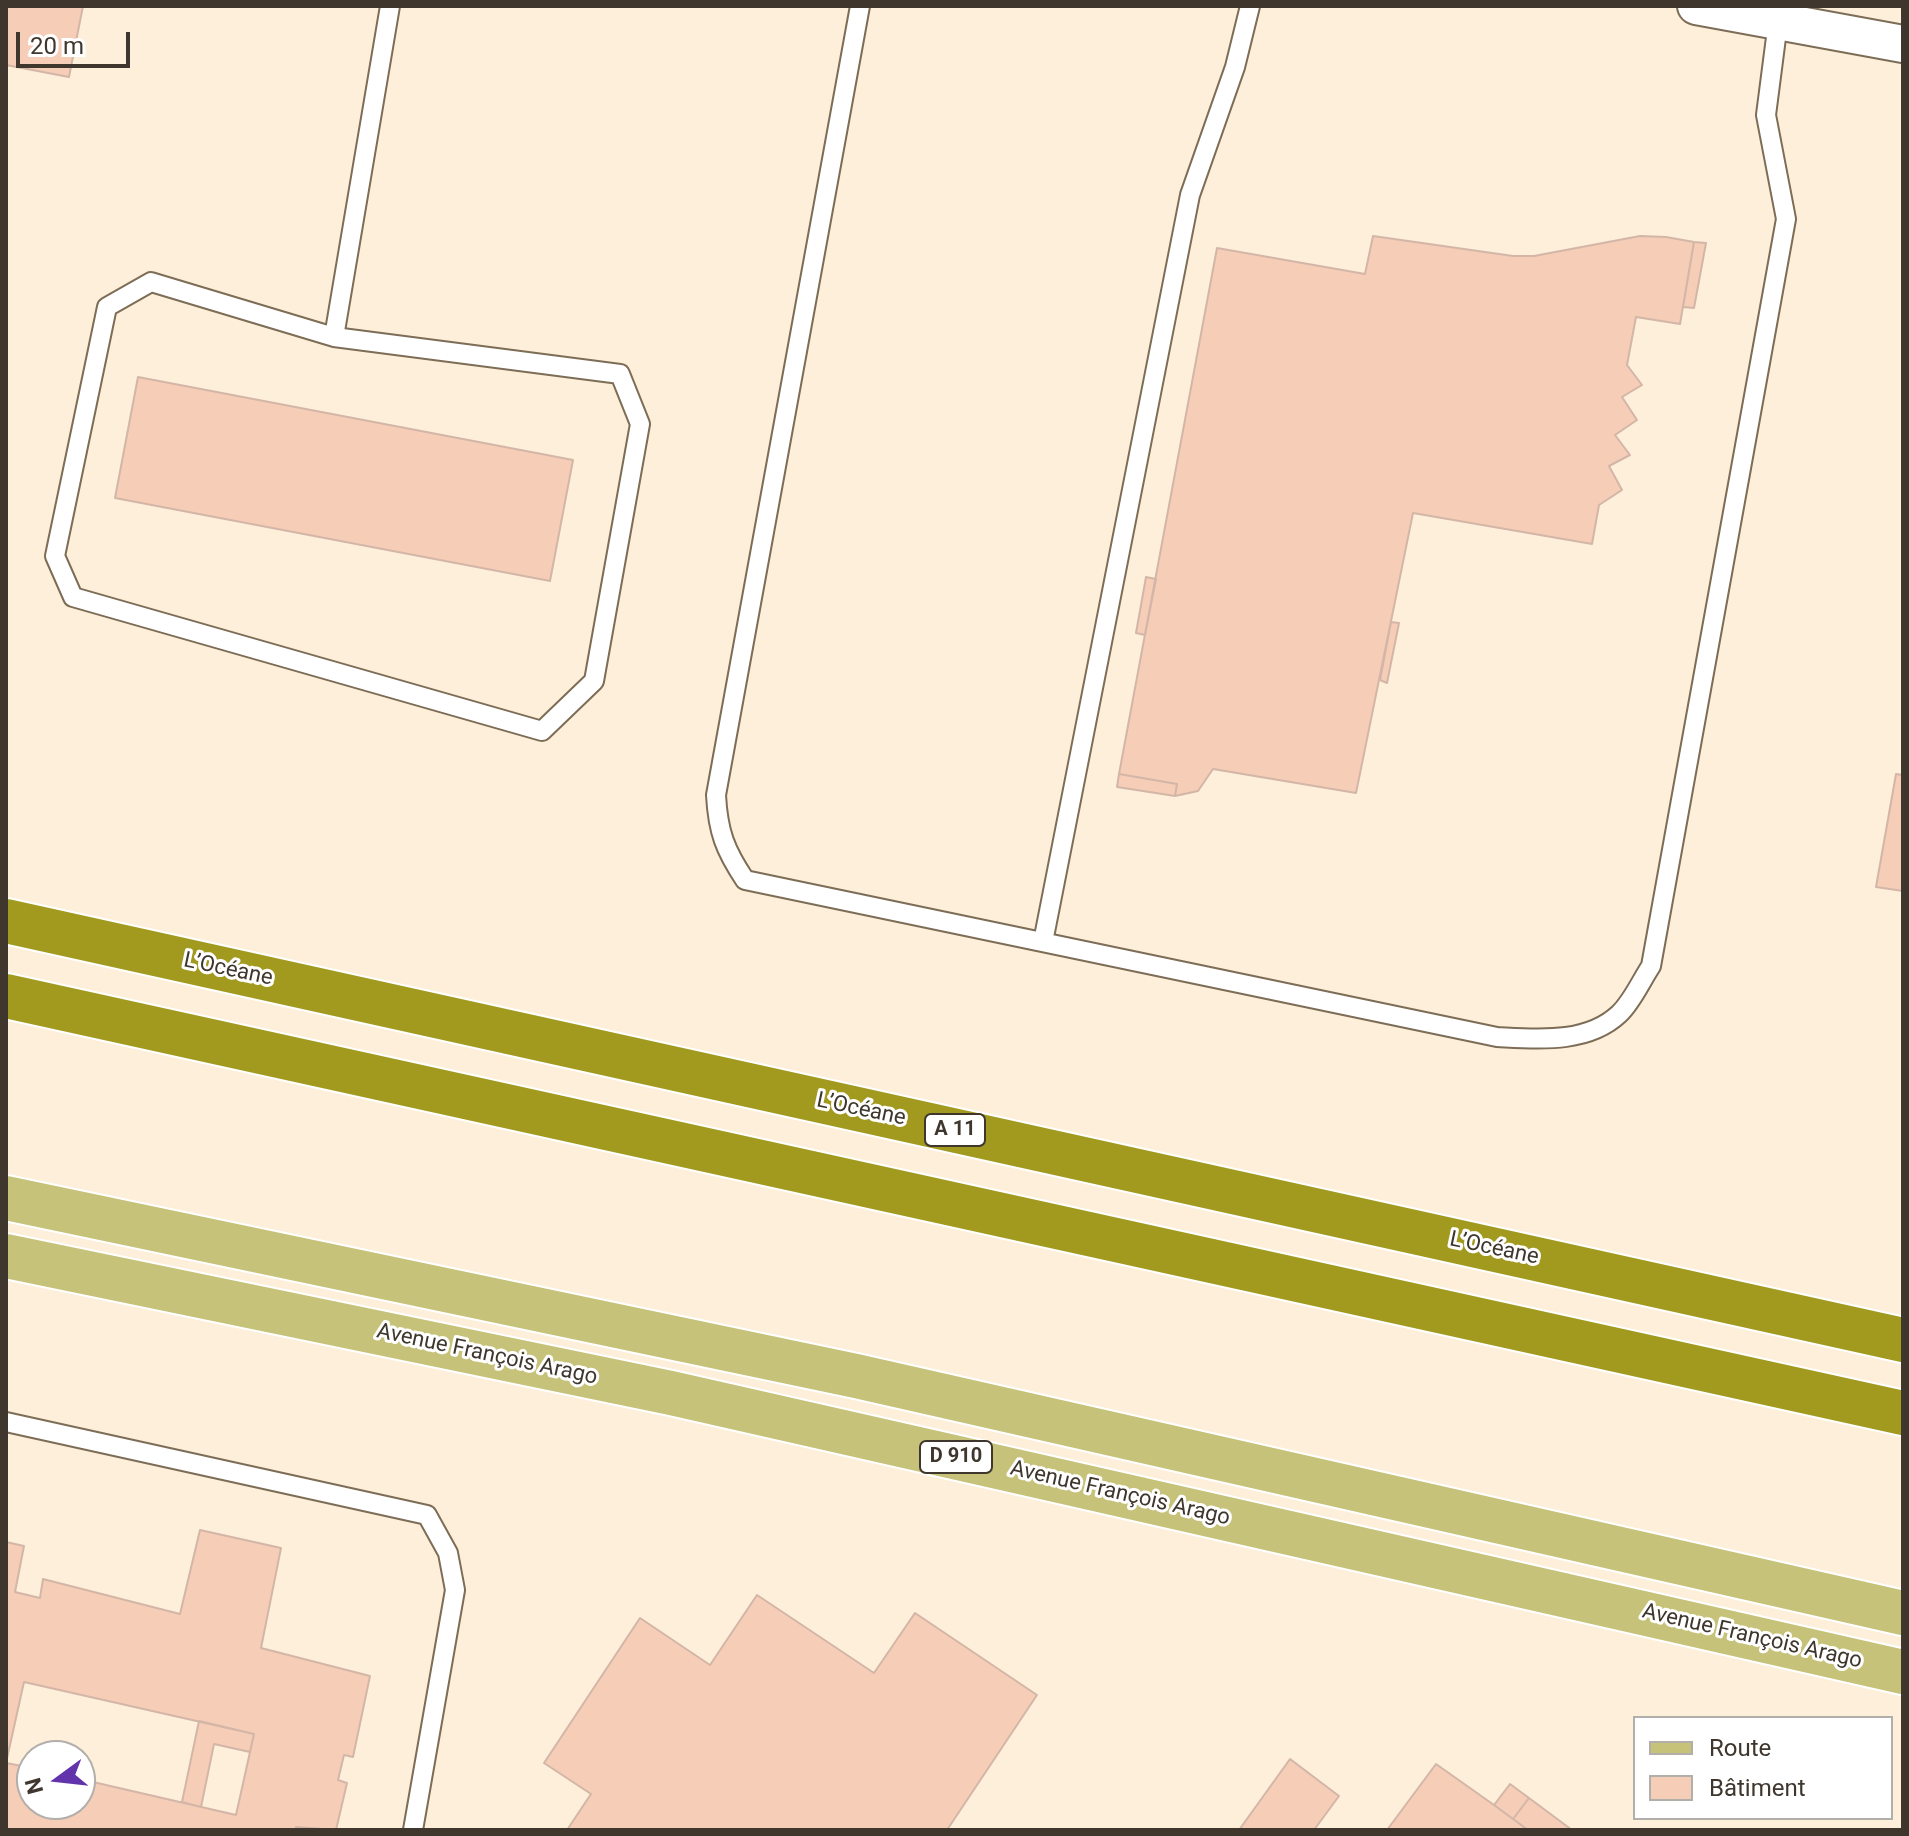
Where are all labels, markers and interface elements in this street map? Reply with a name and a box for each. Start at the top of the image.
scale bar [20,16,134,66]
text: 20 m [30,32,84,60]
street label: L’Océane [181,948,275,992]
street label: L’Océane [814,1088,908,1132]
road number: A 11 [925,1114,985,1146]
street label: L’Océane [1447,1227,1541,1271]
street label: Avenue François Arago [374,1319,600,1391]
road number: D 910 [920,1441,992,1473]
street label: Avenue François Arago [1007,1456,1233,1532]
street label: Avenue François Arago [1639,1599,1865,1675]
legend [1633,1716,1893,1820]
text: Route [1709,1734,1771,1762]
north arrow [16,1740,96,1820]
text: Bâtiment [1709,1774,1806,1802]
text: N [20,1775,48,1797]

